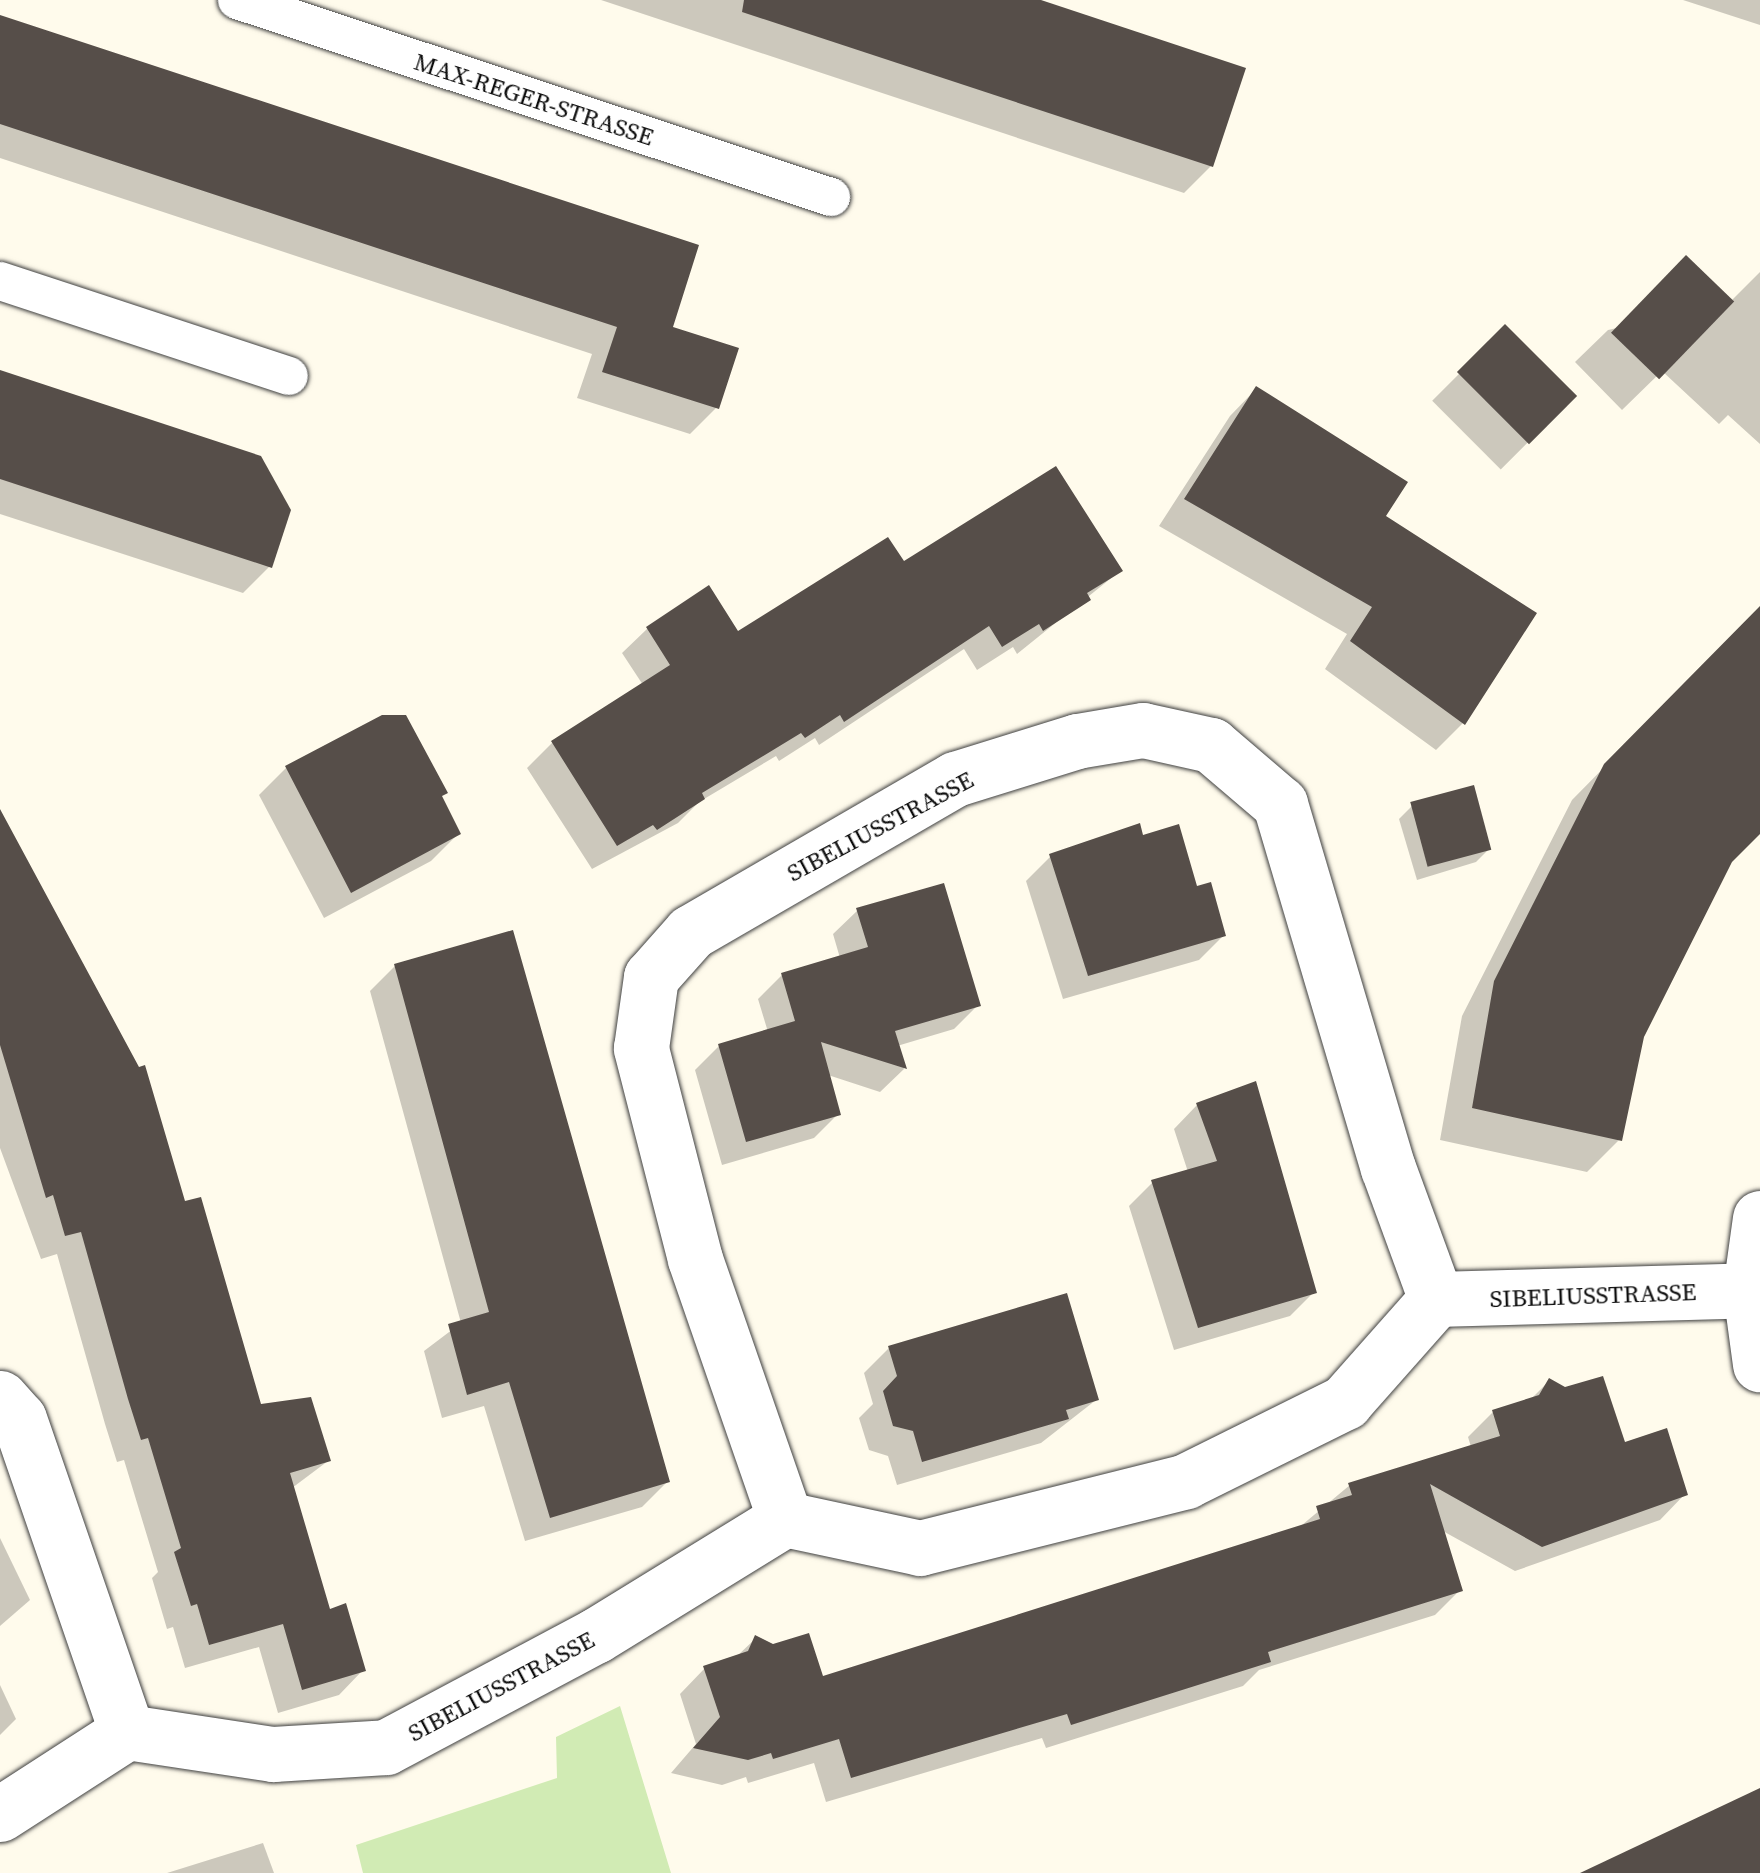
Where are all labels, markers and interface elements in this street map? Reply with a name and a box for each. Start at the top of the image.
street label: MAX-REGER-STRASSE [410,46,658,152]
street label: SIBELIUSSTRASSE [782,764,978,888]
street label: SIBELIUSSTRASSE [1489,1276,1697,1314]
street label: SIBELIUSSTRASSE [403,1624,599,1748]

